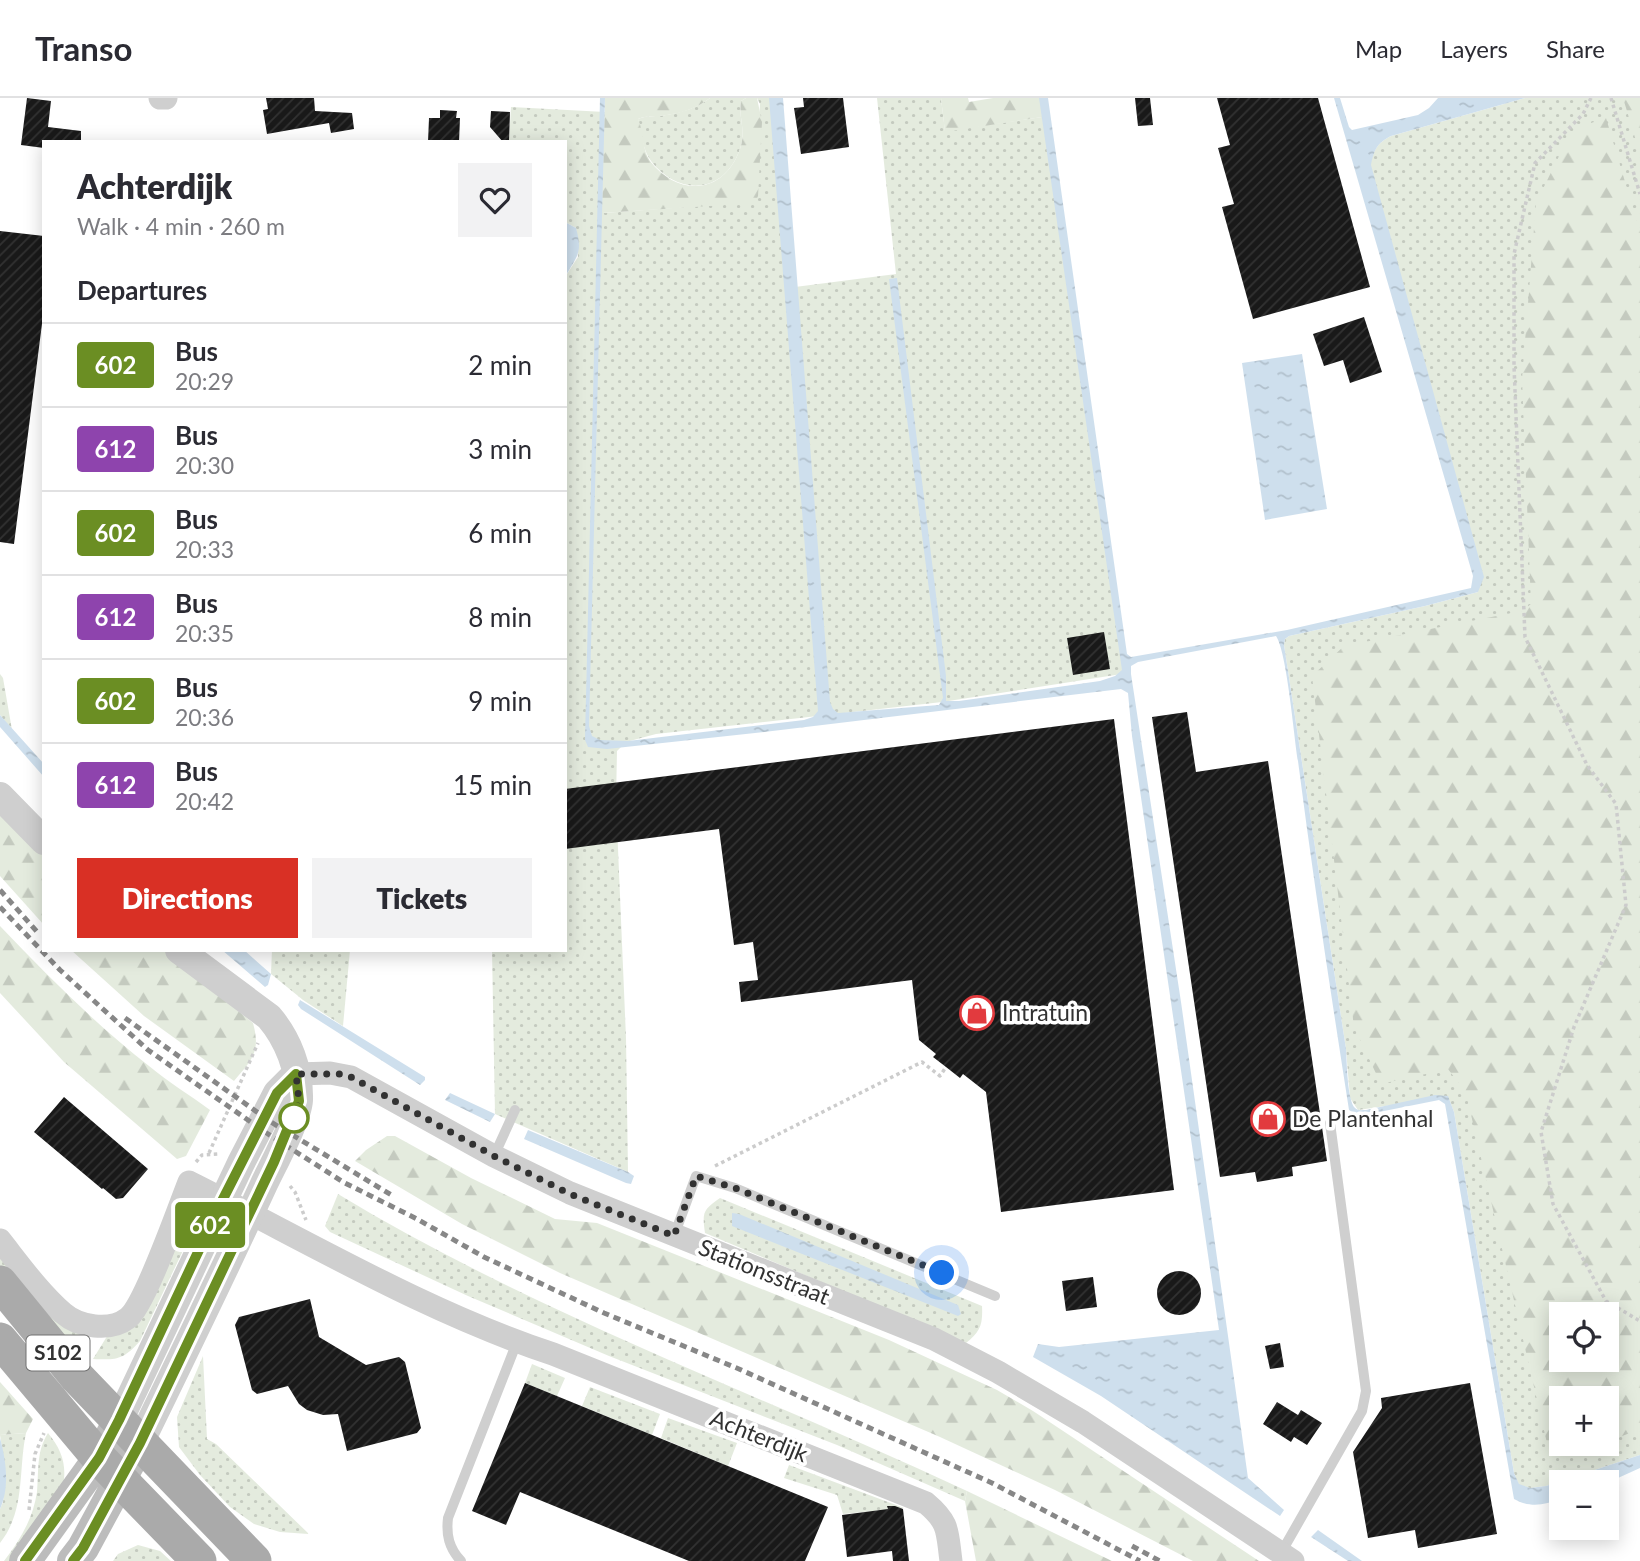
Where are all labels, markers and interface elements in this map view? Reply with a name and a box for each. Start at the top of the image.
text: Transo [35,28,132,68]
text: Map [1355,34,1402,63]
text: Layers [1440,34,1508,63]
text: Share [1546,34,1605,63]
button: heart [458,163,532,237]
text: Achterdijk [77,166,232,206]
text: Walk · 4 min · 260 m [77,212,285,240]
text: Departures [77,274,207,306]
text: Bus [175,335,218,367]
text: 2 min [468,349,532,381]
text: 602 [95,350,136,379]
text: 20:29 [175,367,234,395]
text: Bus [175,419,218,451]
text: 3 min [468,433,532,465]
text: 612 [95,434,136,463]
text: 20:30 [175,451,234,479]
text: Bus [175,503,218,535]
text: 6 min [468,517,532,549]
text: 602 [95,518,136,547]
text: 20:33 [175,535,234,563]
text: Bus [175,587,218,619]
text: 8 min [468,601,532,633]
text: 612 [95,602,136,631]
text: 20:35 [175,619,234,647]
text: Bus [175,671,218,703]
text: 9 min [468,685,532,717]
text: 602 [95,686,136,715]
text: 20:36 [175,703,234,731]
text: Bus [175,755,218,787]
text: 15 min [453,769,532,801]
text: 612 [95,770,136,799]
text: 20:42 [175,787,234,815]
button: Directions [77,858,298,938]
button: Tickets [312,858,532,938]
shop icon: Intratuin [958,994,996,1032]
place label: Intratuin [1002,998,1088,1026]
shop icon: De Plantenhal [1249,1100,1287,1138]
unlabelled marker [279,1103,309,1133]
place label: De Plantenhal [1292,1104,1434,1132]
line badge: 602 [170,1202,250,1248]
text: 602 [189,1210,231,1239]
street label: Stationsstraat [695,1232,835,1310]
your location [924,1255,959,1290]
map controls [1549,1302,1619,1540]
button: locate [1549,1302,1619,1372]
road number: S102 [27,1336,90,1370]
button: + [1549,1386,1619,1456]
street label: Achterdijk [706,1403,813,1467]
button: − [1549,1470,1619,1540]

